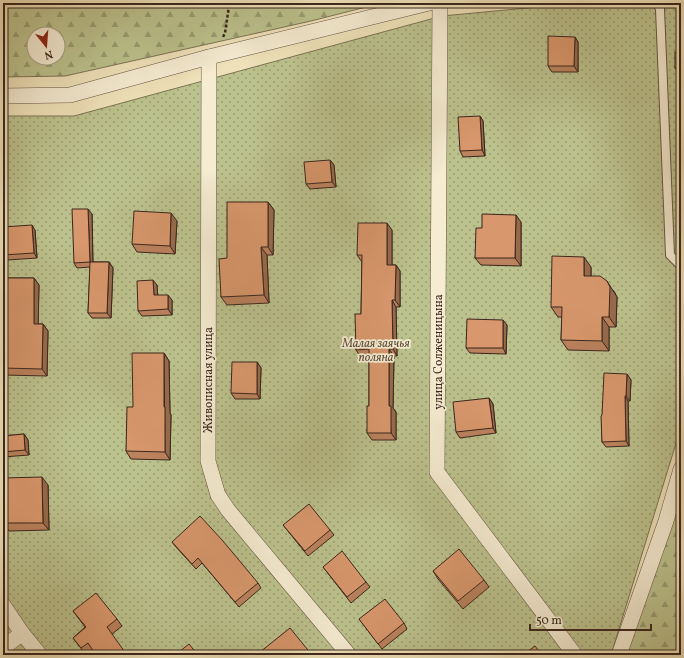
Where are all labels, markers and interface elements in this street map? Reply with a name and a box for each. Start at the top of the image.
north arrow [26,26,66,66]
text: N [42,46,55,62]
street label: улица Солженицына [431,294,447,410]
street label: Живописная улица [201,327,217,433]
park label: Малая заячья поляна [341,336,410,366]
scale bar [530,606,651,632]
text: 50 m [536,613,562,629]

